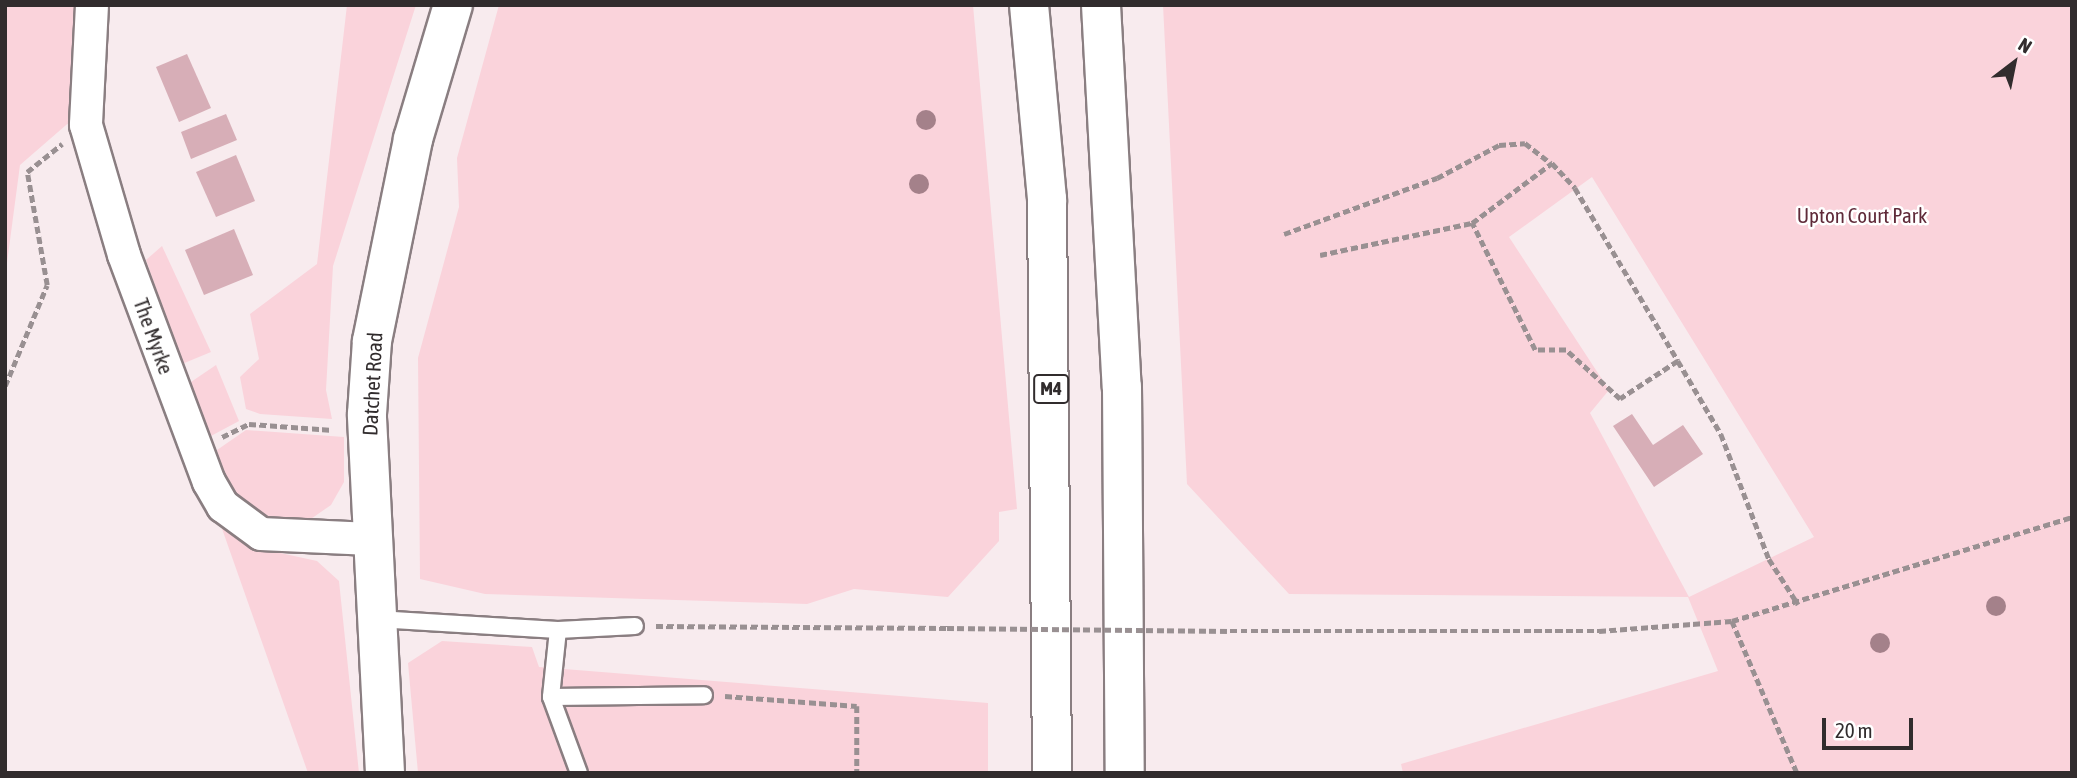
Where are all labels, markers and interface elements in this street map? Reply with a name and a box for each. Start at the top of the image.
north arrow [1979,28,2049,98]
text: N [2015,33,2036,57]
park label: Upton Court Park [1797,202,1927,228]
street label: The Myrke [129,295,179,377]
street label: Datchet Road [357,331,387,437]
road number: M4 [1032,374,1070,404]
scale bar [1825,704,1916,748]
text: 20 m [1835,718,1873,742]

